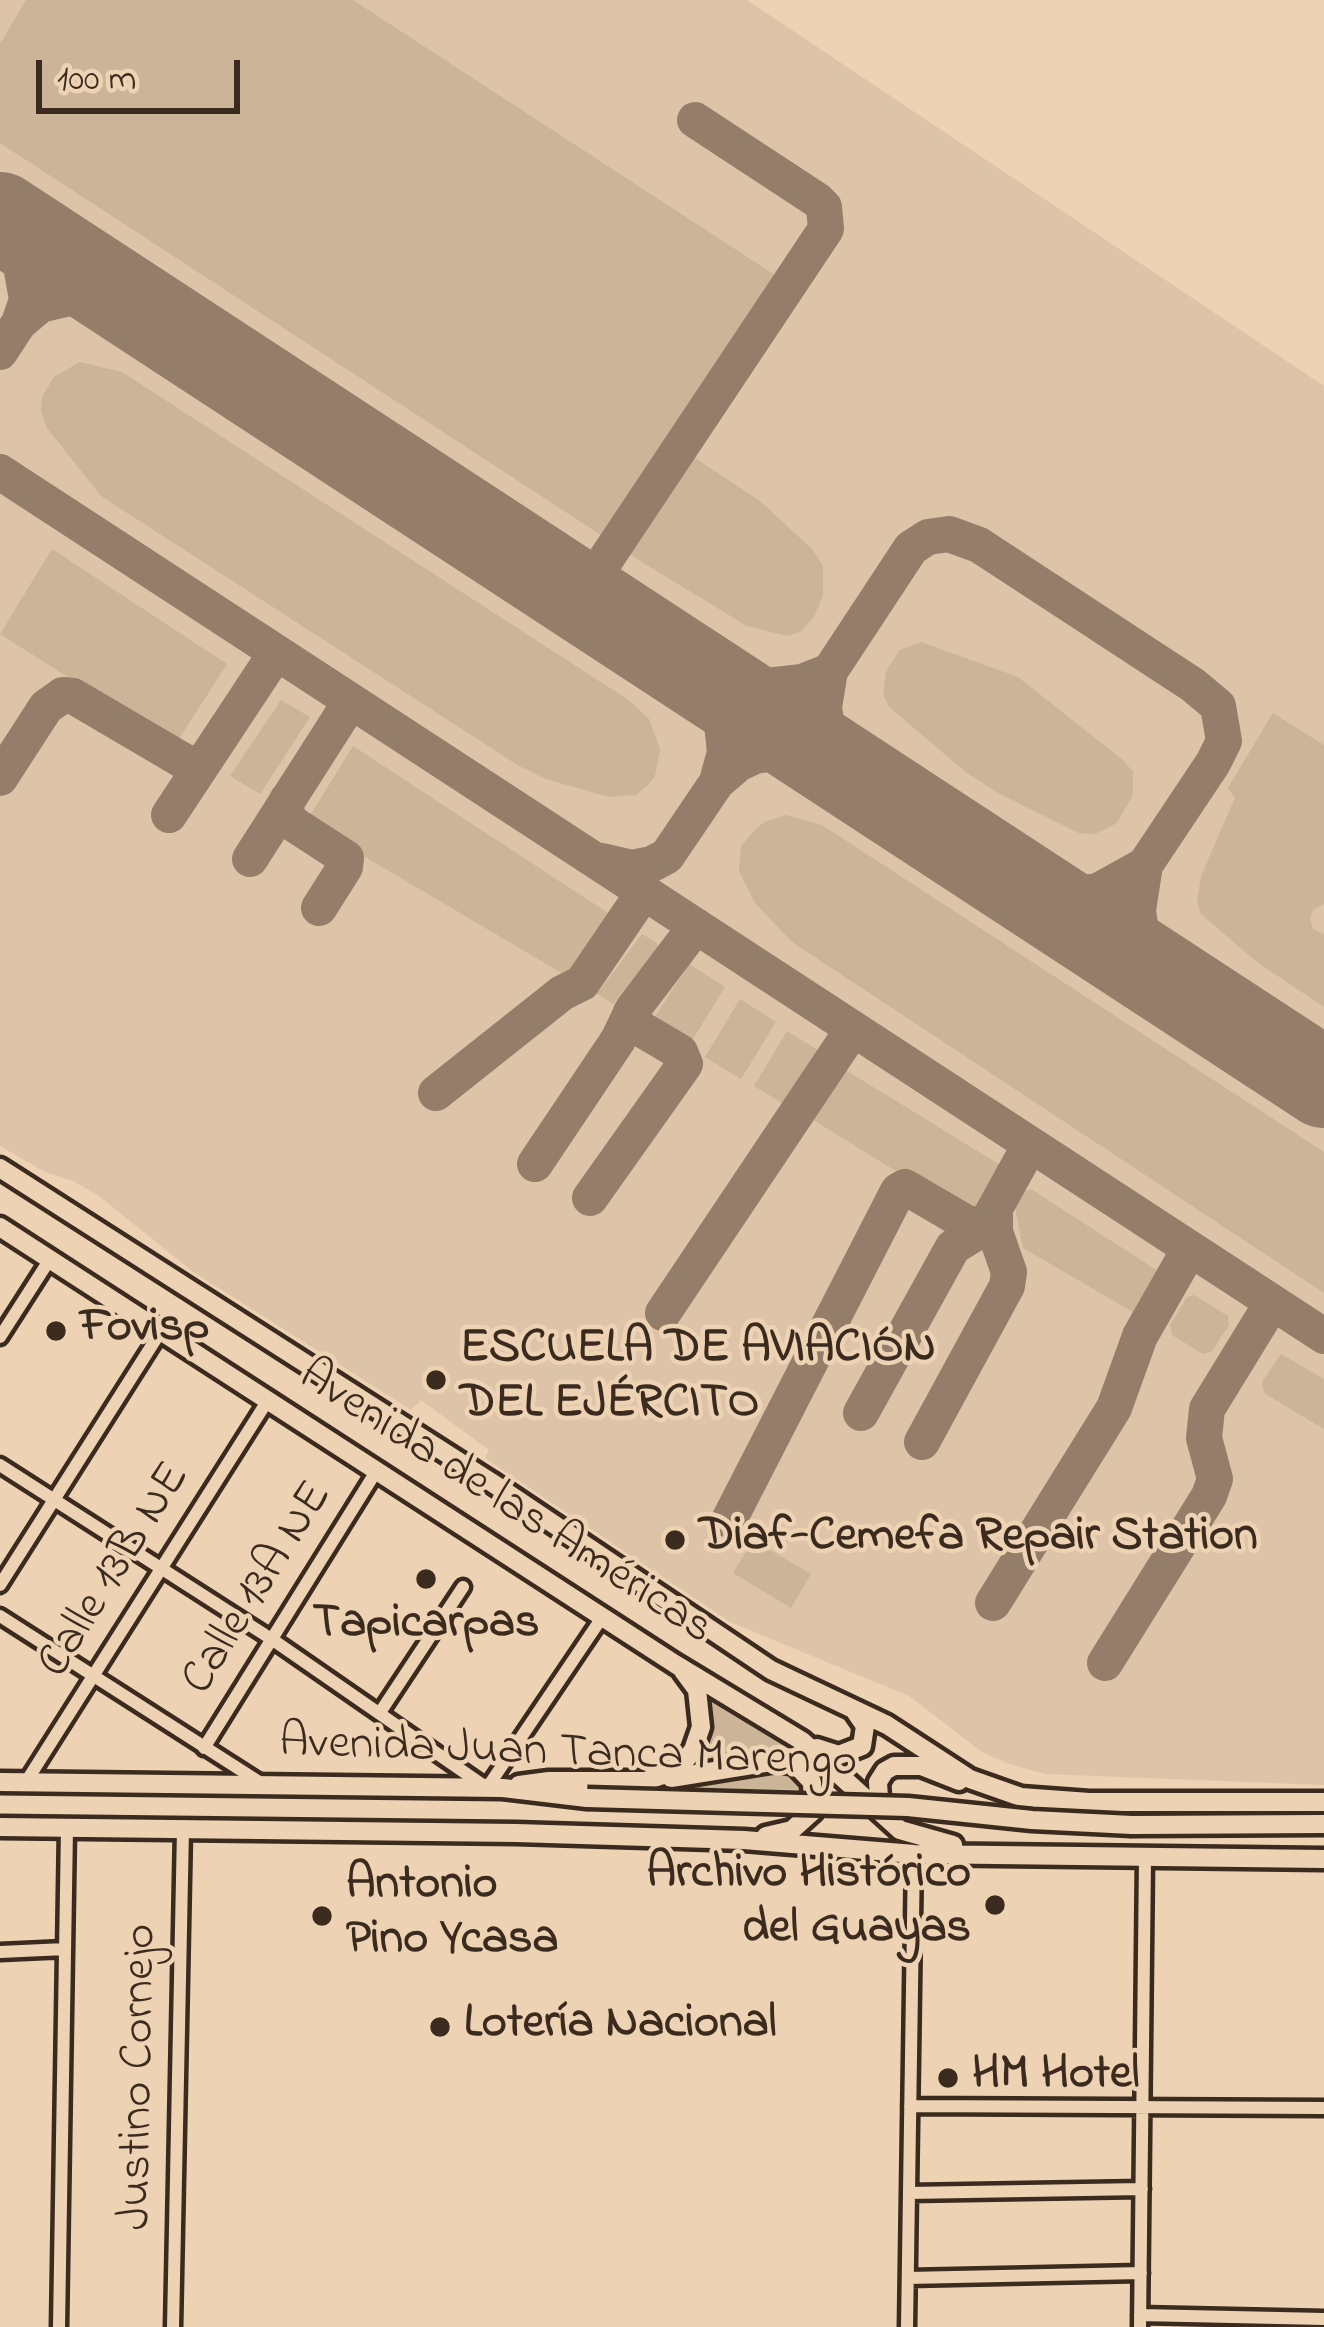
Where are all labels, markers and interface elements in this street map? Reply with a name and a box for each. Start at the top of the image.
scale bar [42,36,246,110]
text: 100 m [57,54,137,107]
place label: Fovisp [80,1302,209,1360]
marker: Fovisp [43,1318,69,1344]
place label: ESCUELA DE AVIACIÓN DEL EJÉRCITO [460,1323,936,1436]
street label: Avenida de las Américas [286,1349,722,1661]
marker: ESCUELA DE AVIACIÓN DEL EJÉRCITO [423,1367,449,1393]
street label: Calle 13B NE [28,1454,206,1690]
street label: Calle 13A NE [172,1473,348,1707]
place label: Diaf-Cemefa Repair Station [699,1511,1258,1569]
marker: Diaf-Cemefa Repair Station [662,1527,688,1553]
marker: Tapicarpas [413,1566,439,1592]
place label: Tapicarpas [313,1598,539,1656]
street label: Avenida Juan Tanca Marengo [278,1717,858,1795]
place label: Archivo Histórico del Guayas [646,1848,971,1961]
place label: Antonio Pino Ycasa [346,1859,558,1972]
marker: Archivo Histórico del Guayas [982,1892,1008,1918]
marker: Antonio Pino Ycasa [309,1903,335,1929]
street label: Justino Cornejo [111,1923,173,2231]
place label: Lotería Nacional [464,1998,777,2056]
marker: Lotería Nacional [427,2014,453,2040]
place label: HM Hotel [972,2049,1140,2107]
marker: HM Hotel [935,2065,961,2091]

